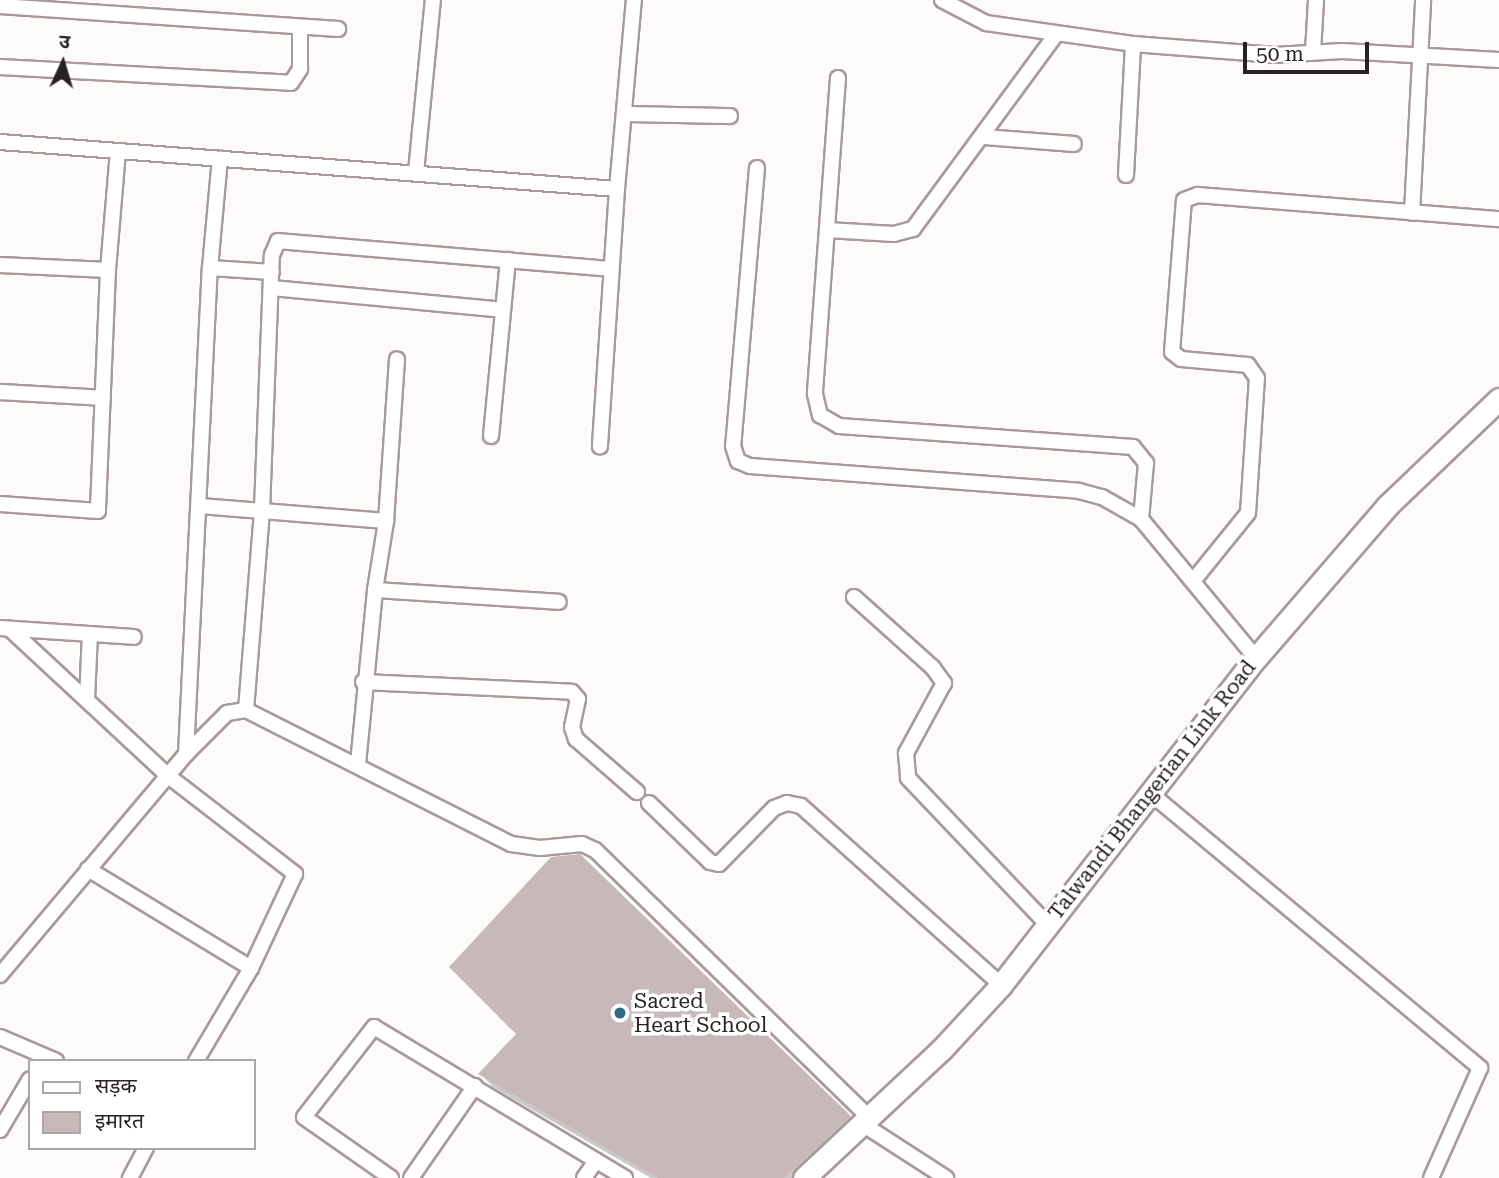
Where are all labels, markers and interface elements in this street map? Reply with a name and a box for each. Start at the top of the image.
north arrow [28,28,98,98]
scale bar [1247,28,1373,72]
text: उ [58,30,71,53]
text: 50 m [1256,42,1304,66]
street label: Talwandi Bhangerian Link Road [1043,655,1261,925]
place label: Sacred Heart School [634,988,767,1038]
marker: Sacred Heart School [612,1005,628,1021]
legend [28,1059,256,1150]
text: सड़क [95,1074,137,1098]
text: इमारत [95,1109,144,1133]

